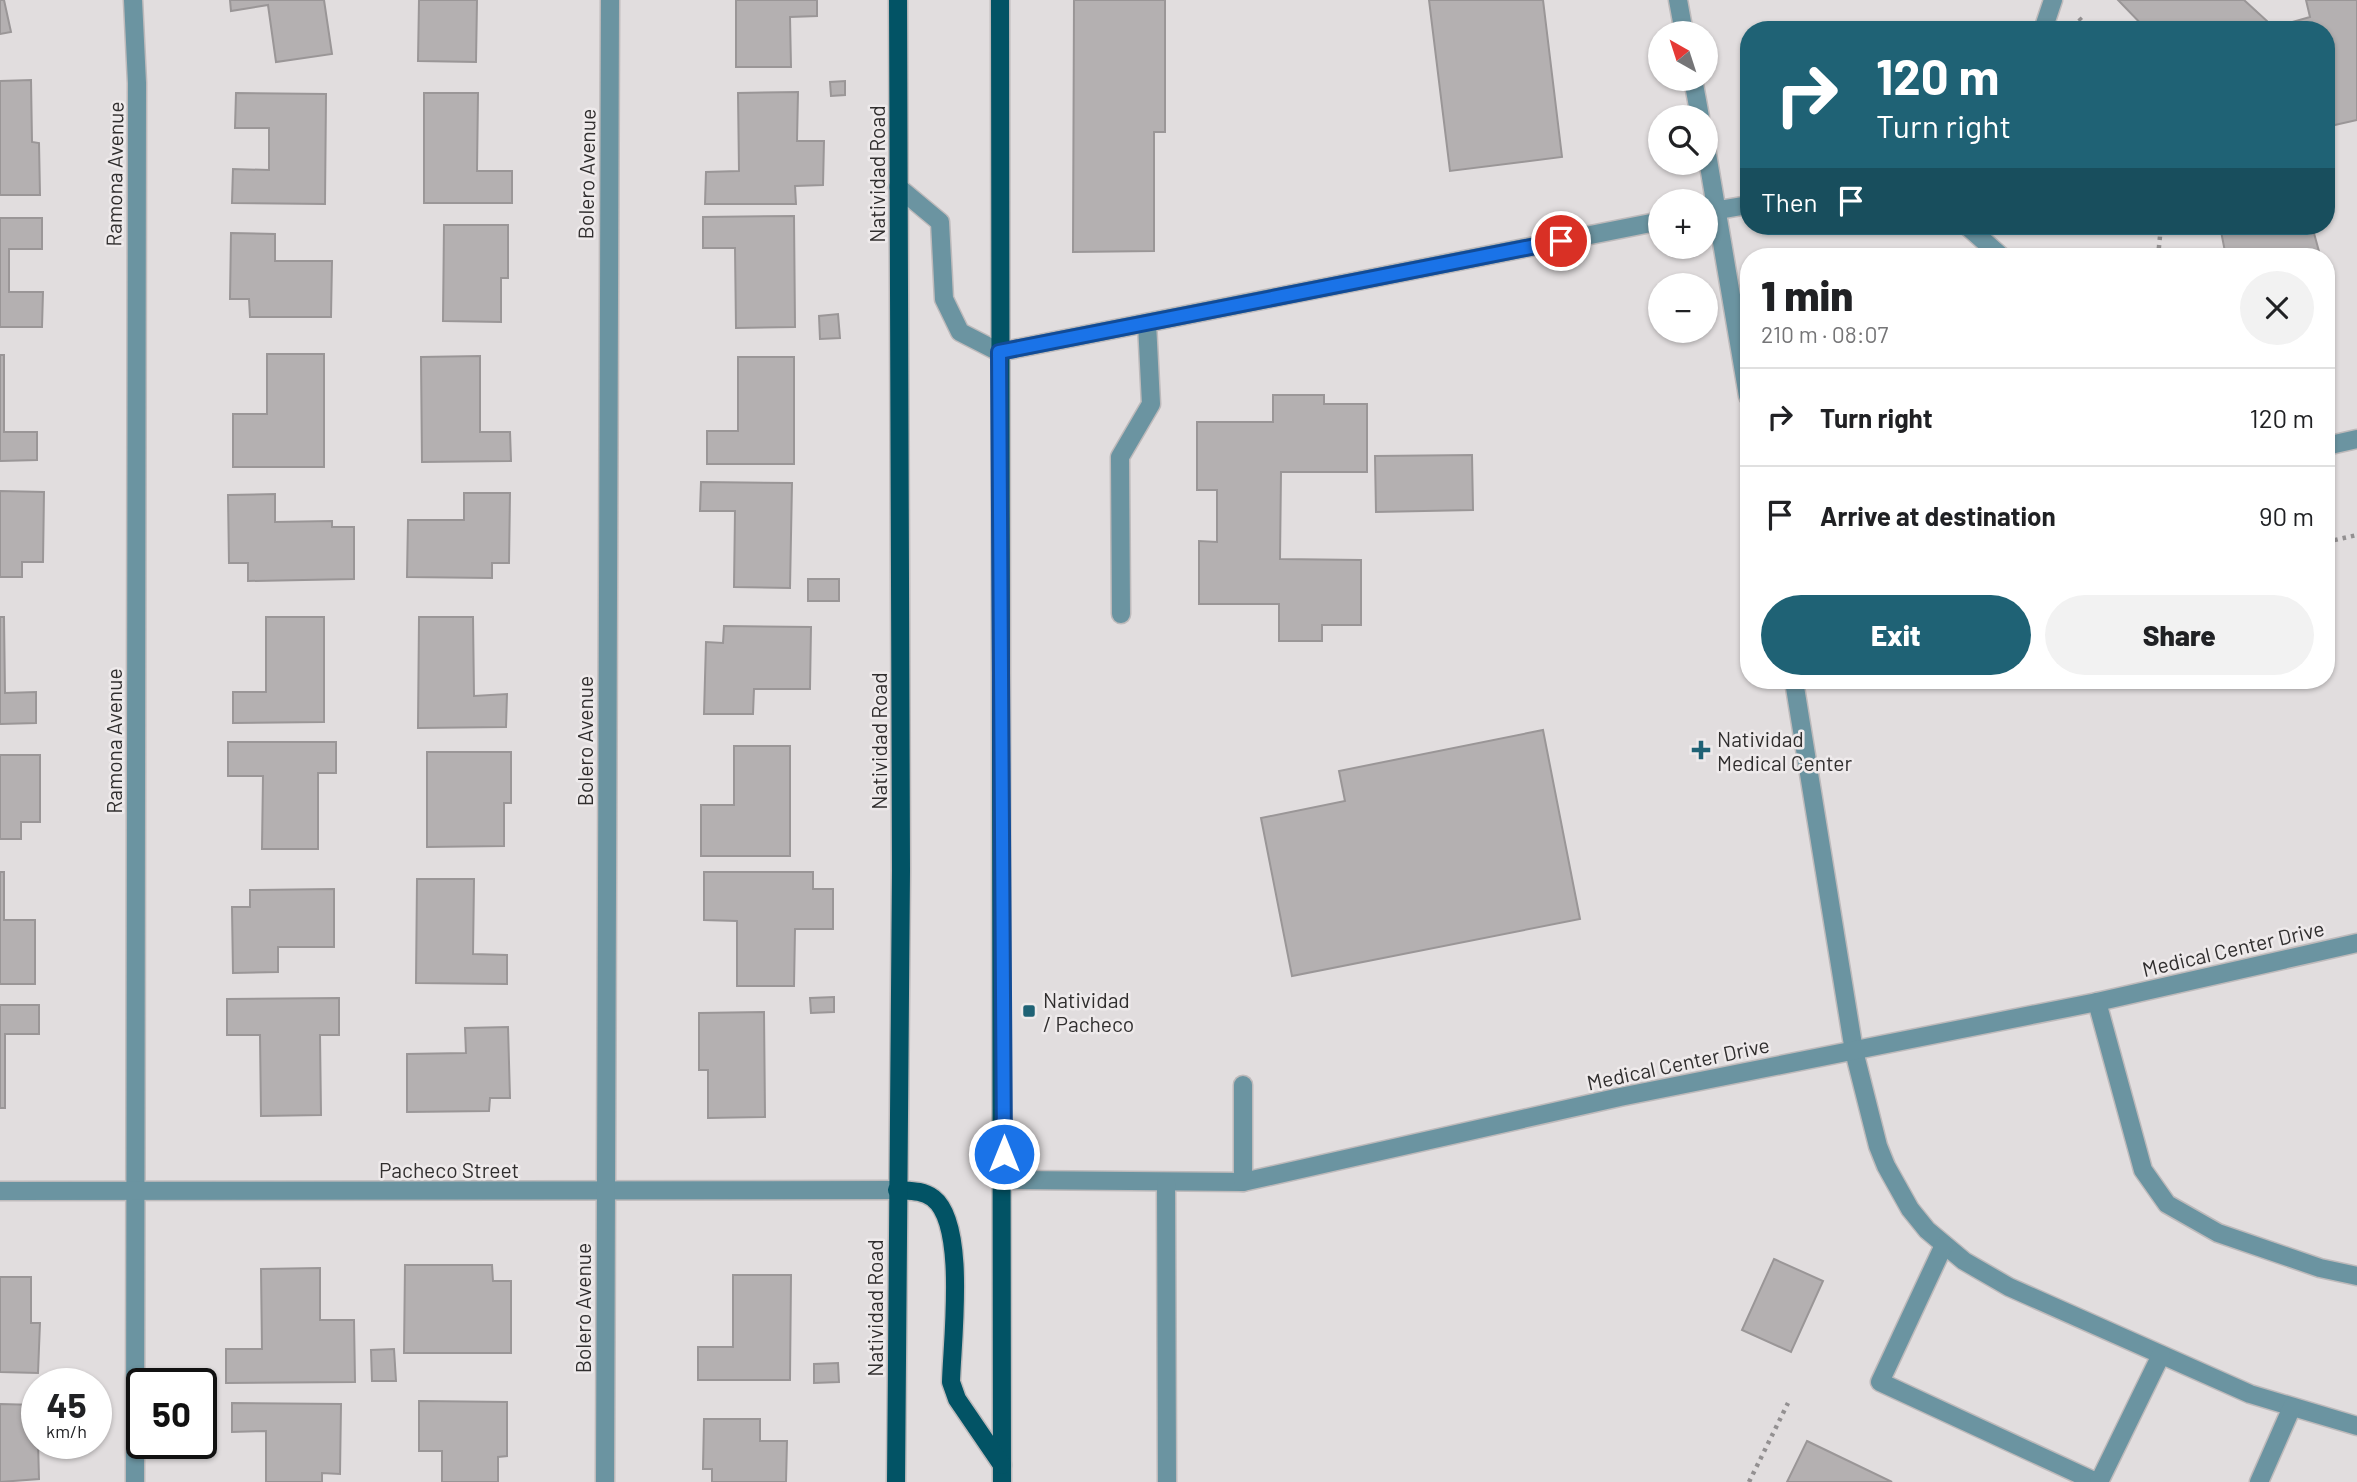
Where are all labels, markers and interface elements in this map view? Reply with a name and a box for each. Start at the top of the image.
north arrow [1648,21,1718,91]
map controls [1648,21,1718,343]
text: 120 m [1876,46,1999,105]
icon: right [1761,49,1852,140]
street label: Ramona Avenue [100,101,128,247]
street label: Natividad Road [864,105,889,243]
button: search [1648,105,1718,175]
text: Turn right [1876,106,2011,144]
street label: Bolero Avenue [572,109,600,239]
icon: arrive [1832,182,1870,220]
text: Then [1761,186,1818,217]
button: + [1648,189,1718,259]
pin [1531,211,1591,271]
icon: arrive [1542,222,1580,260]
text: 1 min [1761,269,1853,319]
button: close [2240,271,2314,345]
button: − [1648,273,1718,343]
text: 210 m · 08:07 [1761,320,1888,348]
icon: right [1761,398,1799,436]
text: Turn right [1820,402,1933,433]
text: 120 m [2250,402,2314,433]
icon: arrive [1761,496,1799,534]
text: Arrive at destination [1820,500,2056,531]
text: 90 m [2259,500,2314,531]
button: Exit [1761,595,2031,675]
button: Share [2045,595,2314,675]
street label: Ramona Avenue [101,668,126,814]
street label: Natividad Road [866,672,891,810]
street label: Bolero Avenue [572,676,597,806]
place label: Natividad Medical Center [1717,726,1852,775]
marker: Natividad Medical Center [1691,740,1711,760]
street label: Medical Center Drive [2140,915,2326,981]
place label: Natividad / Pacheco [1043,987,1134,1036]
marker: Natividad / Pacheco [1021,1003,1037,1019]
street label: Medical Center Drive [1584,1031,1772,1095]
position arrow [967,1117,1041,1191]
street label: Pacheco Street [379,1157,519,1182]
street label: Natividad Road [862,1239,887,1377]
street label: Bolero Avenue [570,1243,595,1373]
speed limit sign: 50 [126,1368,217,1459]
text: 45 [46,1383,87,1425]
text: km/h [46,1420,87,1442]

